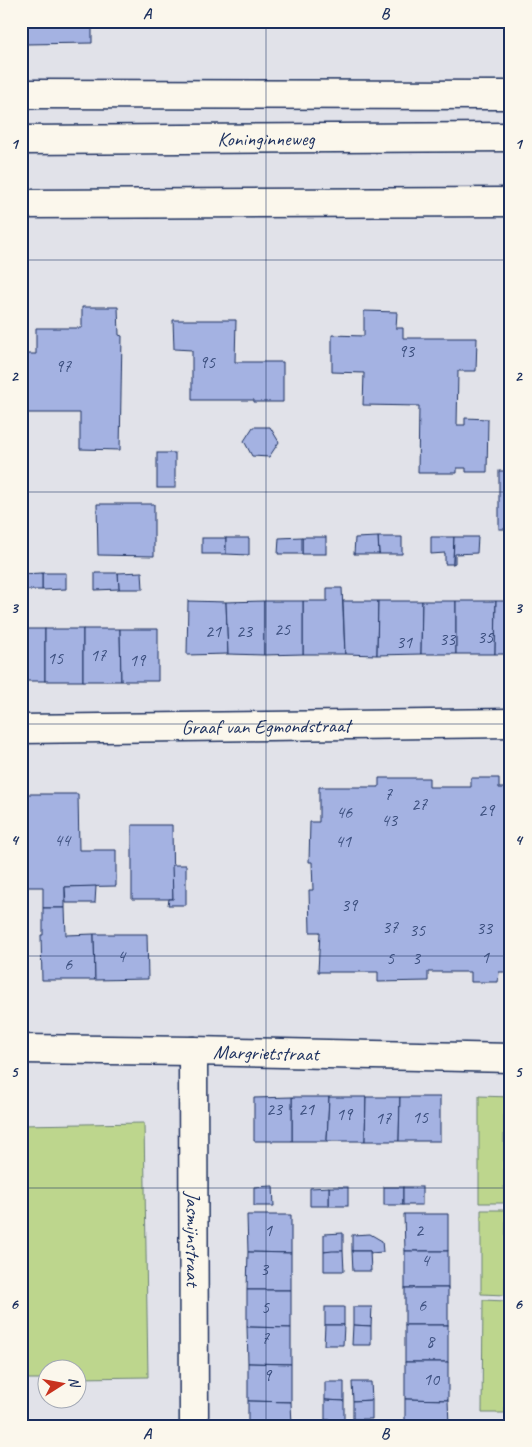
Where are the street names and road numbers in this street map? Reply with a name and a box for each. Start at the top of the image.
street label: Koninginneweg [217,126,316,151]
street label: Graaf van Egmondstraat [181,712,354,740]
street label: Margrietstraat [213,1039,321,1066]
street label: Jasmijnstraat [181,1191,206,1289]

